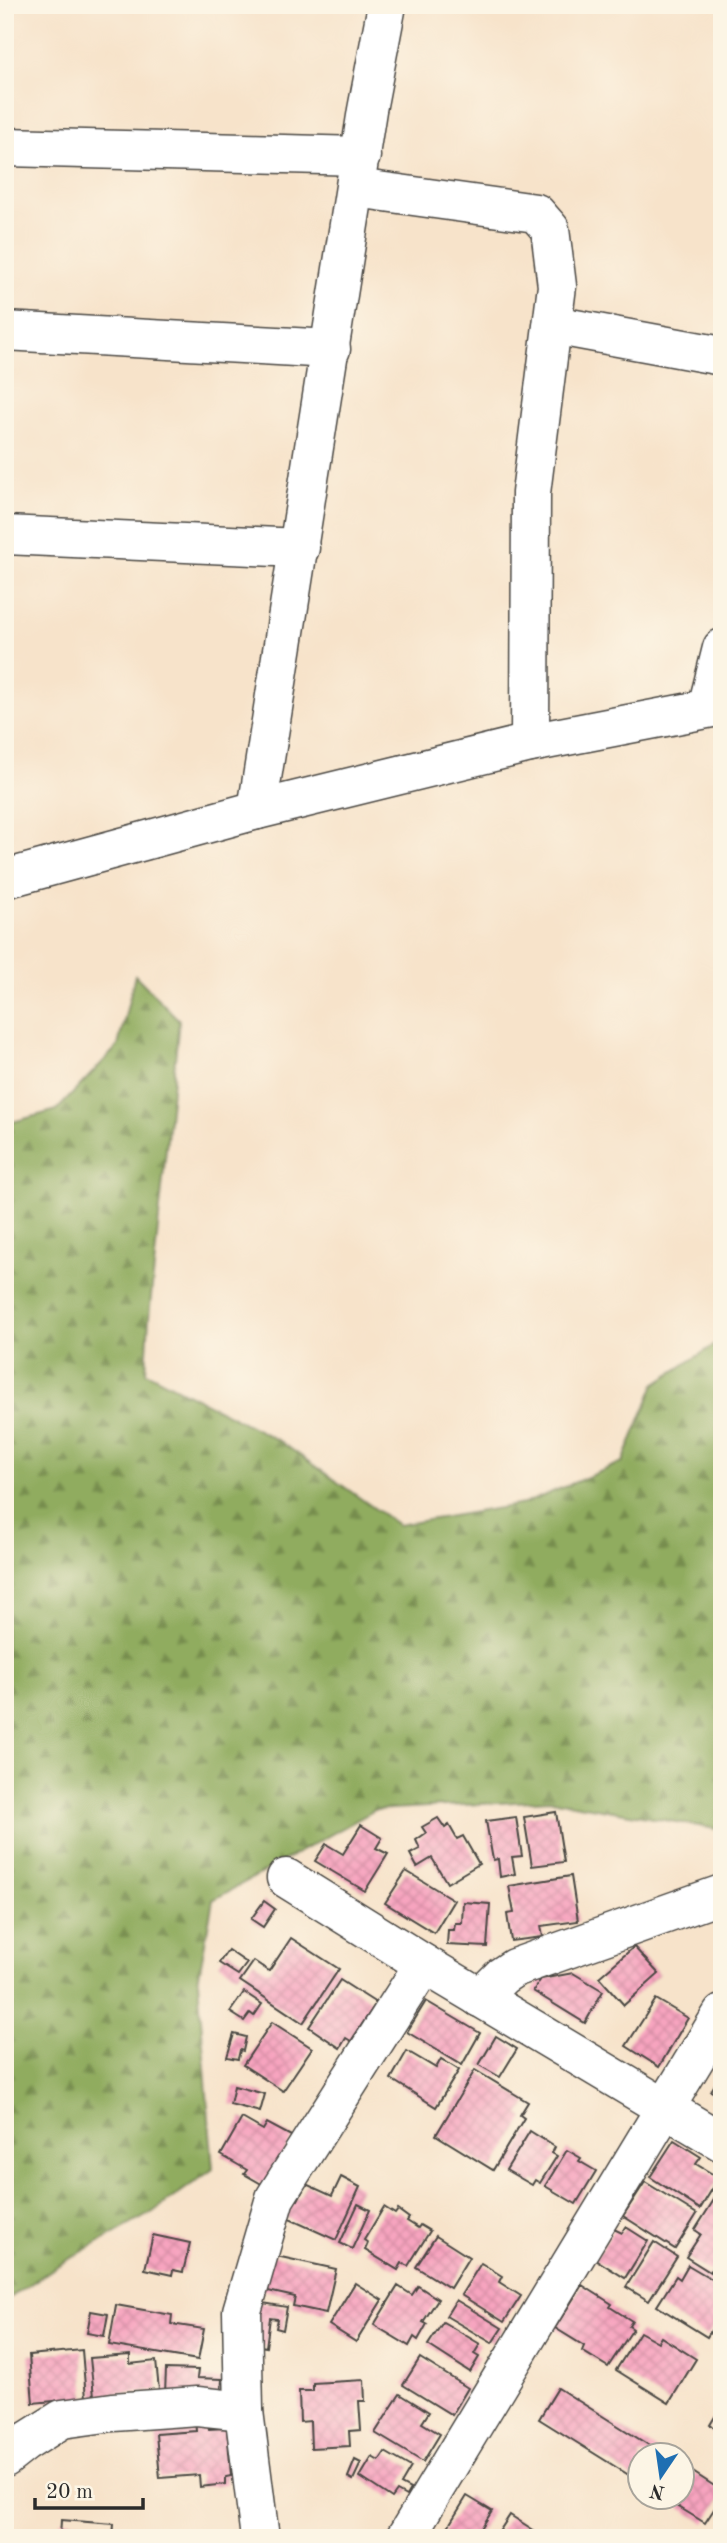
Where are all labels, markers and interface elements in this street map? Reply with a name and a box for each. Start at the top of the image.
north arrow [626,2442,696,2512]
scale bar [35,2466,144,2510]
text: N [648,2479,667,2501]
text: 20 m [46,2482,93,2503]

